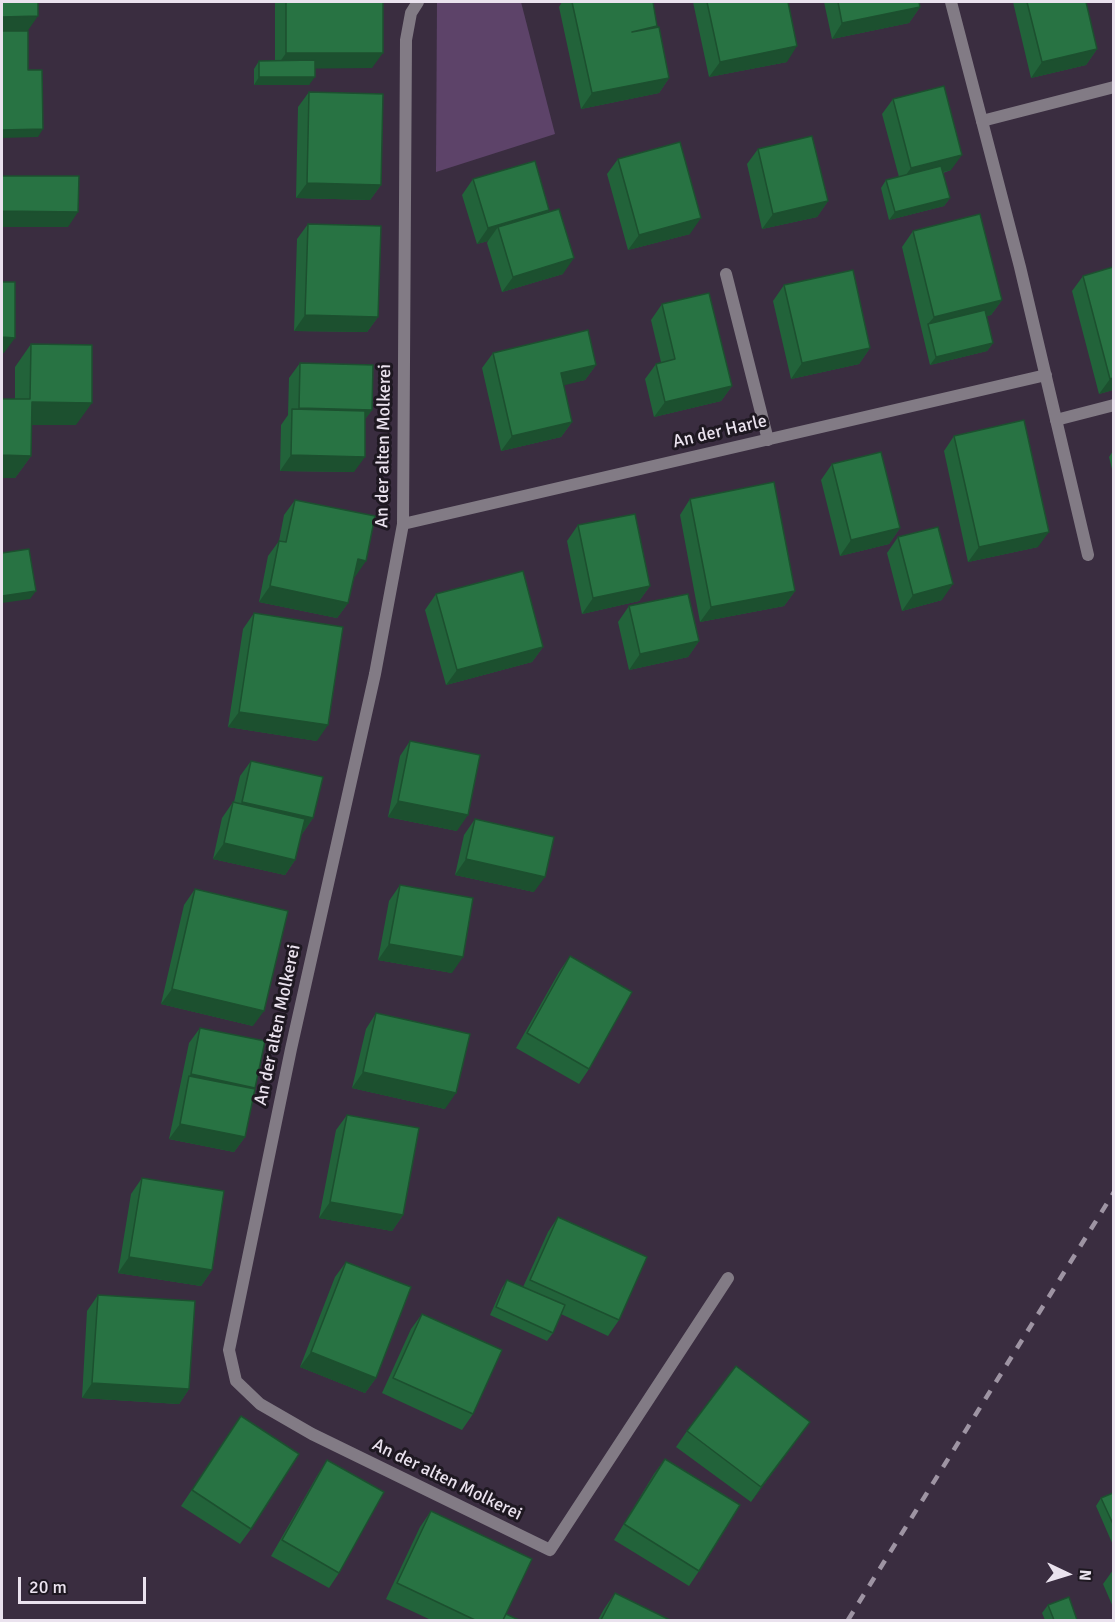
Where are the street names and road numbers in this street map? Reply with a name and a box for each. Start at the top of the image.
street label: An der alten Molkerei [372,364,396,528]
street label: An der Harle [671,411,769,453]
street label: An der alten Molkerei [250,943,306,1107]
street label: An der alten Molkerei [369,1434,525,1526]

